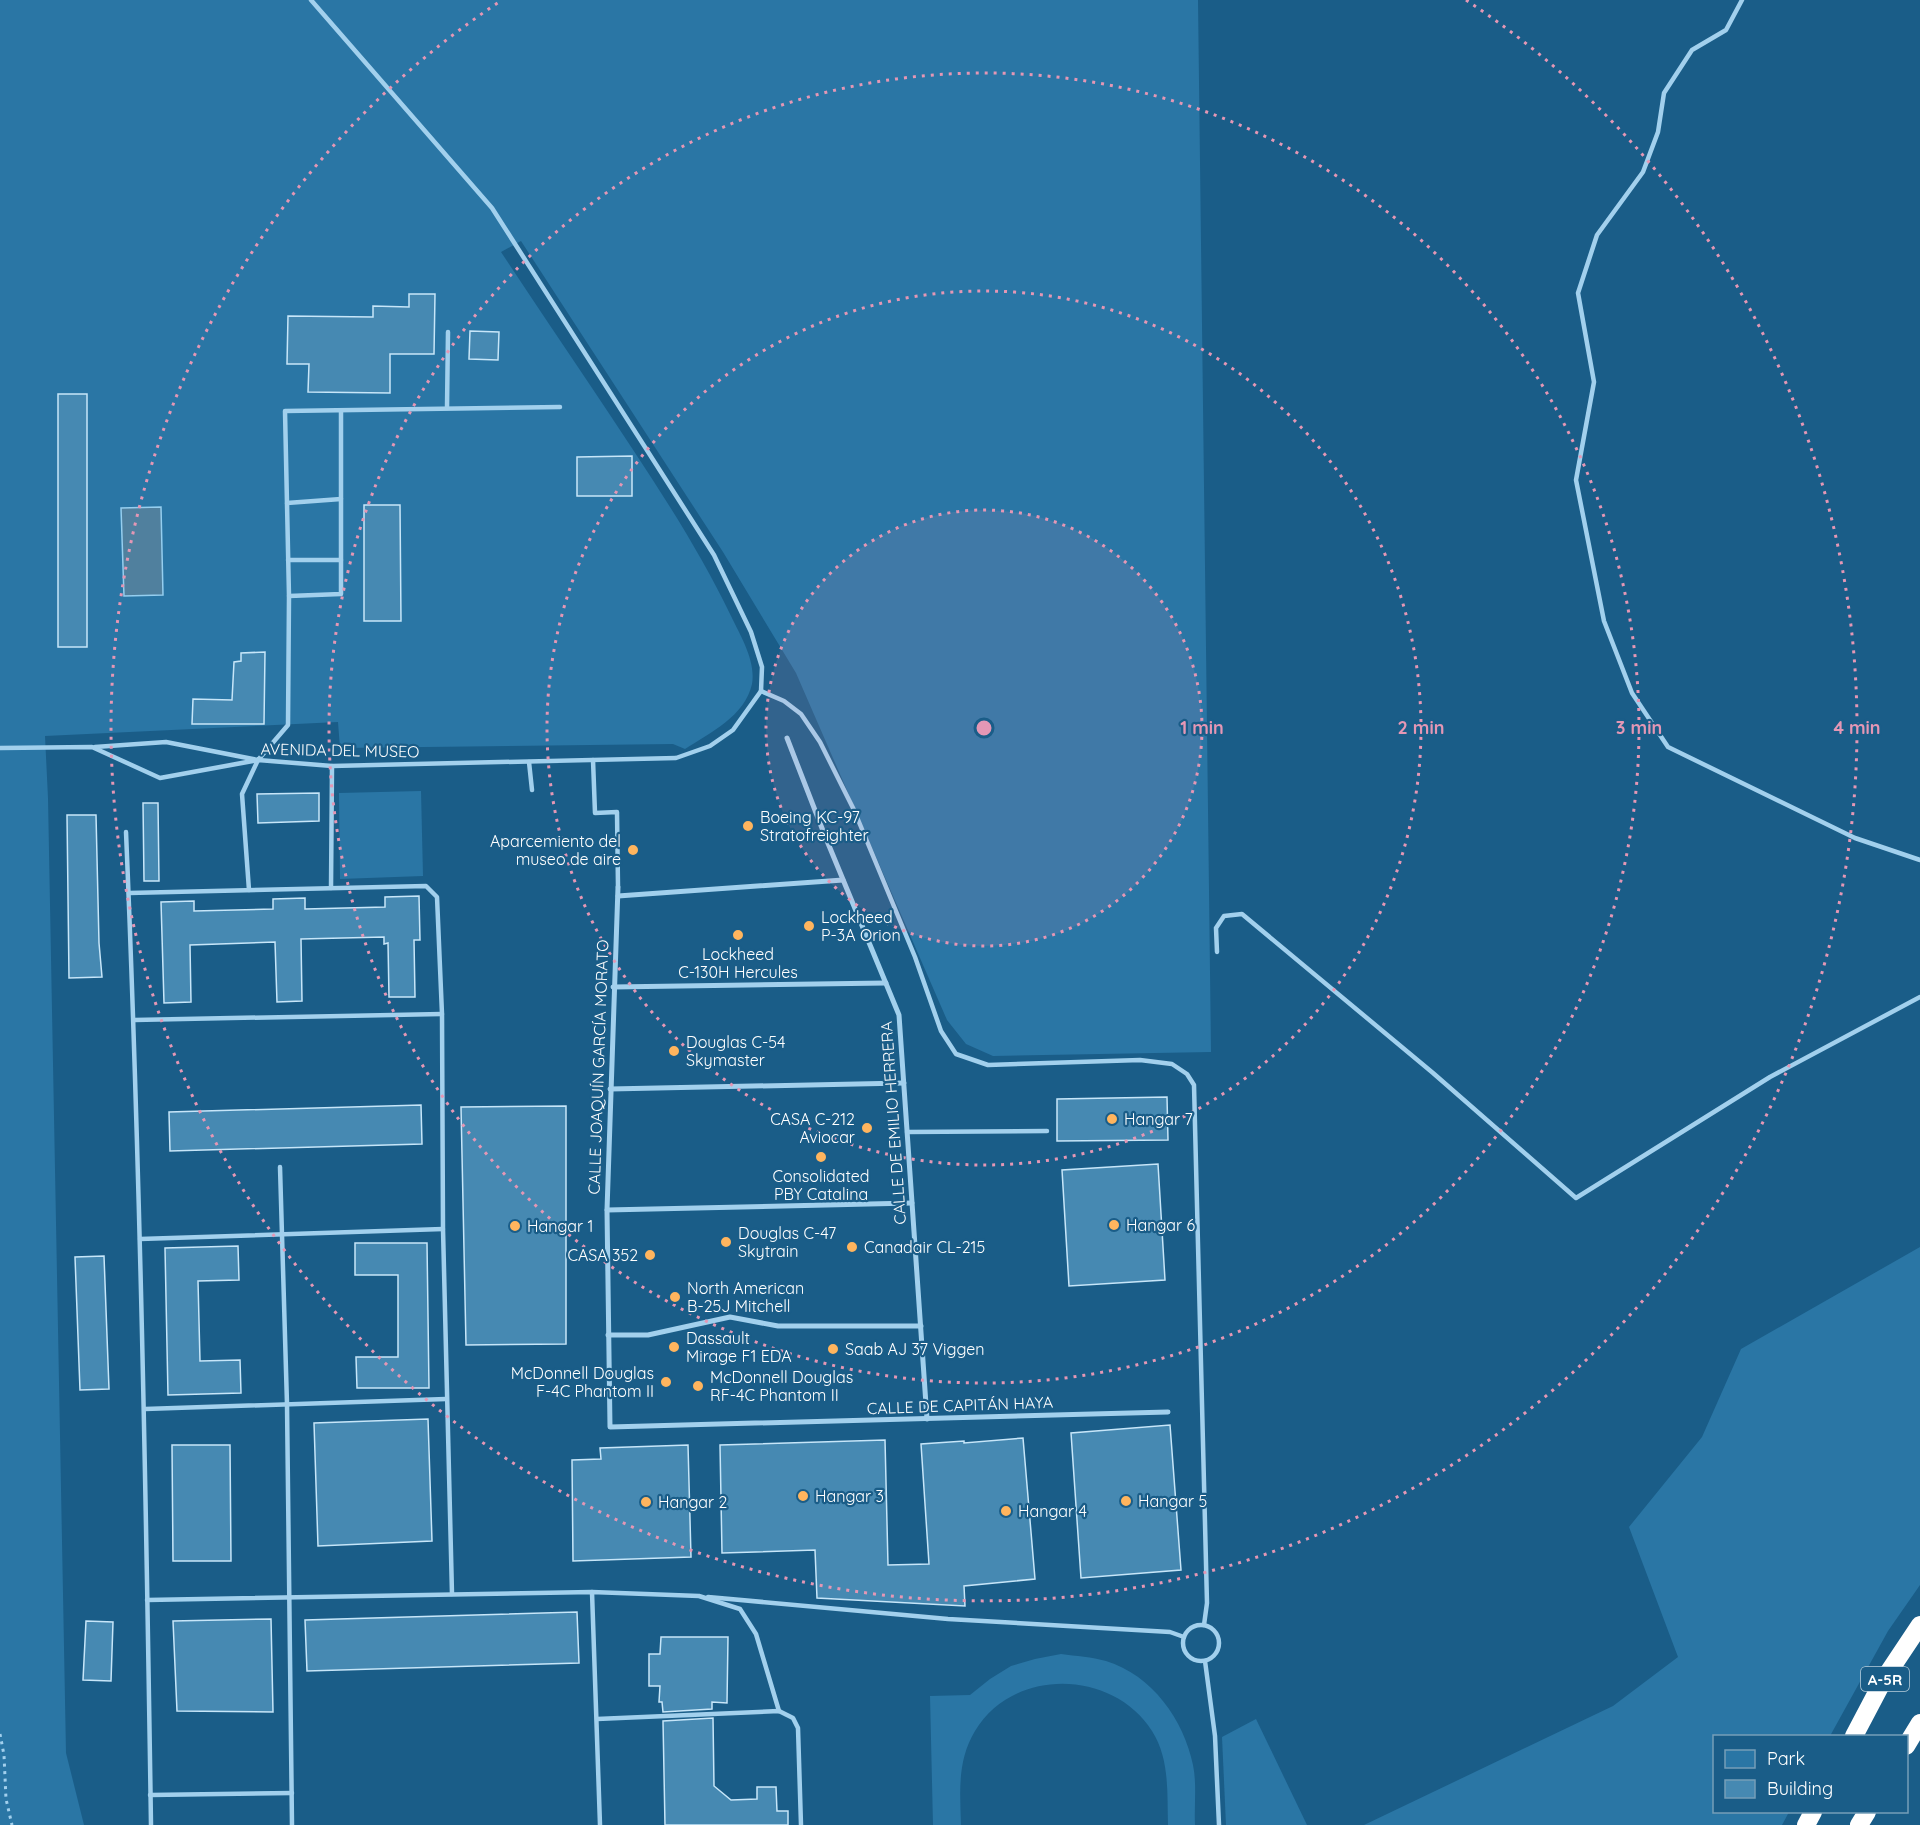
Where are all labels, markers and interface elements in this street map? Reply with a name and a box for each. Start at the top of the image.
text: 1 min [1180,716,1224,739]
text: 2 min [1398,716,1444,739]
text: 3 min [1616,716,1662,739]
text: 4 min [1833,716,1881,739]
centre of rings [974,718,994,738]
street label: AVENIDA DEL MUSEO [260,739,420,761]
place label: Boeing KC-97 Stratofreighter [760,807,869,845]
marker: Boeing KC-97 Stratofreighter [741,819,755,833]
place label: Aparcemiento del museo de aire [490,831,621,869]
marker: Aparcemiento del museo de aire [626,843,640,857]
place label: Lockheed P-3A Orion [821,907,901,945]
marker: Lockheed P-3A Orion [802,919,816,933]
marker: Lockheed C-130H Hercules [731,928,745,942]
street label: CALLE JOAQUÍN GARCÍA MORATO [584,939,612,1195]
place label: Lockheed C-130H Hercules [678,944,798,982]
street label: CALLE DE EMILIO HERRERA [876,1021,910,1225]
place label: Douglas C-54 Skymaster [686,1032,785,1070]
marker: Douglas C-54 Skymaster [667,1044,681,1058]
place label: CASA C-212 Aviocar [770,1109,855,1147]
place label: Hangar 7 [1124,1109,1193,1129]
marker: Hangar 7 [1105,1112,1119,1126]
marker: CASA C-212 Aviocar [860,1121,874,1135]
marker: Consolidated PBY Catalina [814,1150,828,1164]
place label: Consolidated PBY Catalina [772,1166,870,1204]
place label: Hangar 6 [1126,1215,1196,1235]
place label: Hangar 1 [527,1216,594,1236]
marker: Hangar 6 [1107,1218,1121,1232]
marker: Hangar 1 [508,1219,522,1233]
place label: Douglas C-47 Skytrain [738,1223,836,1261]
marker: Douglas C-47 Skytrain [719,1235,733,1249]
place label: Canadair CL-215 [864,1237,985,1257]
marker: Canadair CL-215 [845,1240,859,1254]
place label: CASA 352 [568,1245,638,1265]
marker: CASA 352 [643,1248,657,1262]
place label: North American B-25J Mitchell [687,1278,804,1316]
marker: North American B-25J Mitchell [668,1290,682,1304]
place label: Dassault Mirage F1 EDA [686,1328,792,1366]
place label: Saab AJ 37 Viggen [845,1339,984,1359]
marker: Dassault Mirage F1 EDA [667,1340,681,1354]
marker: Saab AJ 37 Viggen [826,1342,840,1356]
place label: McDonnell Douglas F-4C Phantom II [511,1363,654,1401]
place label: McDonnell Douglas RF-4C Phantom II [710,1367,853,1405]
marker: McDonnell Douglas F-4C Phantom II [659,1375,673,1389]
marker: McDonnell Douglas RF-4C Phantom II [691,1379,705,1393]
street label: CALLE DE CAPITÁN HAYA [867,1392,1053,1418]
place label: Hangar 3 [815,1486,884,1506]
marker: Hangar 3 [796,1489,810,1503]
place label: Hangar 5 [1138,1491,1207,1511]
place label: Hangar 2 [658,1492,728,1512]
marker: Hangar 5 [1119,1494,1133,1508]
marker: Hangar 2 [639,1495,653,1509]
place label: Hangar 4 [1018,1501,1087,1521]
marker: Hangar 4 [999,1504,1013,1518]
road number: A-5R [1861,1667,1909,1691]
legend [1713,1735,1908,1813]
text: Park [1767,1747,1805,1770]
text: Building [1767,1777,1833,1800]

